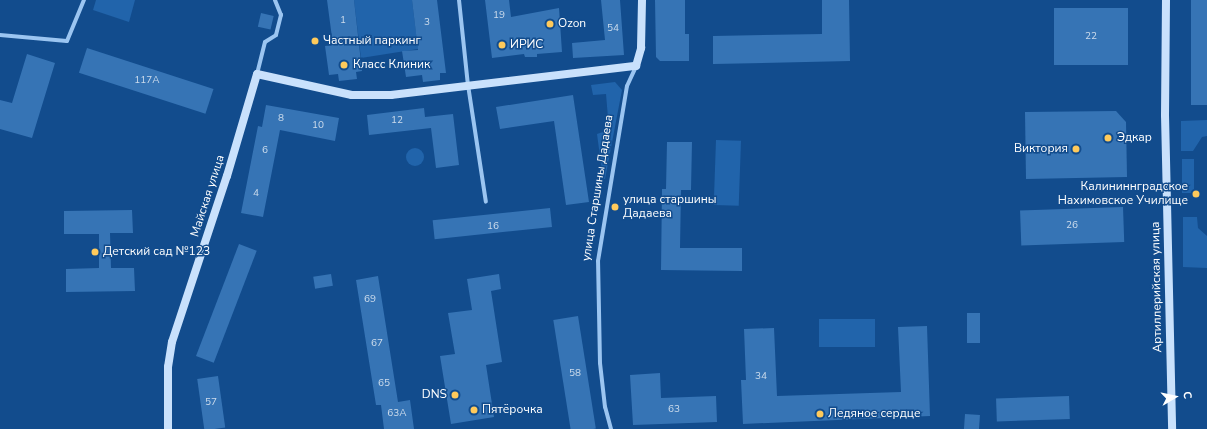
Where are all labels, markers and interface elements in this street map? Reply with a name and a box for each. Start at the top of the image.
house number: 19 [493,10,505,22]
house number: 1 [340,15,346,27]
house number: 3 [424,17,430,29]
place label: Ozon [558,17,586,31]
marker: Ozon [545,19,555,29]
house number: 54 [607,23,619,35]
house number: 22 [1085,31,1097,43]
place label: Частный паркинг [323,34,421,48]
marker: Частный паркинг [310,36,320,46]
place label: ИРИС [510,38,543,52]
marker: ИРИС [497,40,507,50]
place label: Класс Клиник [353,58,430,72]
marker: Класс Клиник [338,59,350,71]
house number: 117А [134,75,160,87]
house number: 8 [278,113,284,125]
street label: улица Старшины Дадаева [579,114,617,262]
house number: 12 [391,115,403,127]
house number: 10 [312,120,324,132]
place label: Эдкар [1117,131,1152,145]
marker: Эдкар [1102,132,1114,144]
place label: Виктория [1014,142,1068,156]
marker: Виктория [1071,144,1081,154]
house number: 6 [262,145,268,157]
street label: Майская улица [188,153,228,239]
place label: Калининнградское Нахимовское Училище [1058,180,1188,208]
house number: 4 [253,188,259,200]
marker: Калининнградское Нахимовское Училище [1191,189,1201,199]
place label: улица старшины Дадаева [623,193,717,221]
marker: улица старшины Дадаева [610,202,620,212]
house number: 26 [1066,220,1078,232]
house number: 16 [487,221,499,233]
street label: Артиллерийская улица [1149,221,1165,353]
place label: Детский сад №123 [103,245,210,259]
marker: Детский сад №123 [90,247,100,257]
house number: 69 [364,294,376,306]
house number: 67 [371,338,383,350]
house number: 58 [569,368,581,380]
house number: 34 [755,371,767,383]
north arrow [1155,377,1195,417]
house number: 65 [378,378,390,390]
place label: DNS [422,388,447,402]
marker: DNS [450,390,460,400]
text: С [1179,390,1195,400]
house number: 57 [205,397,217,409]
place label: Пятёрочка [482,403,543,417]
house number: 63 [668,404,680,416]
marker: Пятёрочка [469,405,479,415]
place label: Ледяное сердце [828,407,920,421]
house number: 63А [387,408,407,420]
marker: Ледяное сердце [815,409,825,419]

